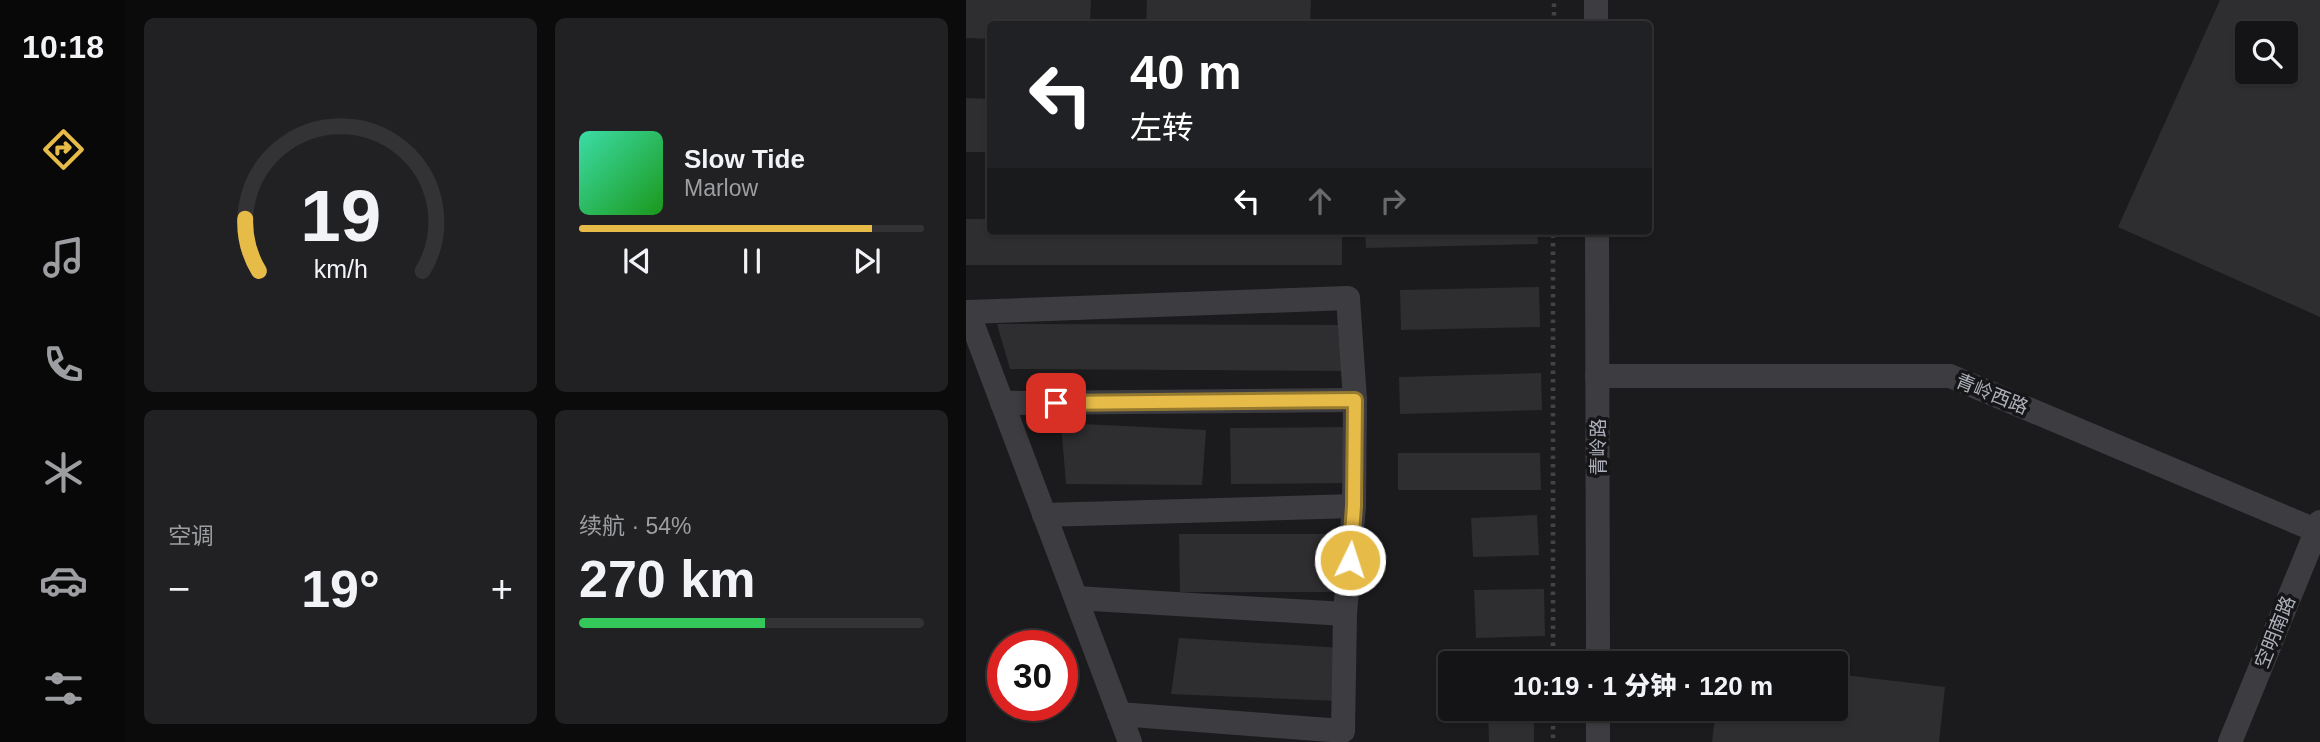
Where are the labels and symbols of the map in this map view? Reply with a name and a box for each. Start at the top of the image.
street label: 青岭西路 [1953,370,2031,418]
pin [1026,373,1086,433]
street label: 青岭路 [1588,418,1609,476]
position arrow [1313,523,1387,597]
street label: 空明南路 [2251,593,2299,671]
speed limit sign: 30 [987,630,1078,721]

